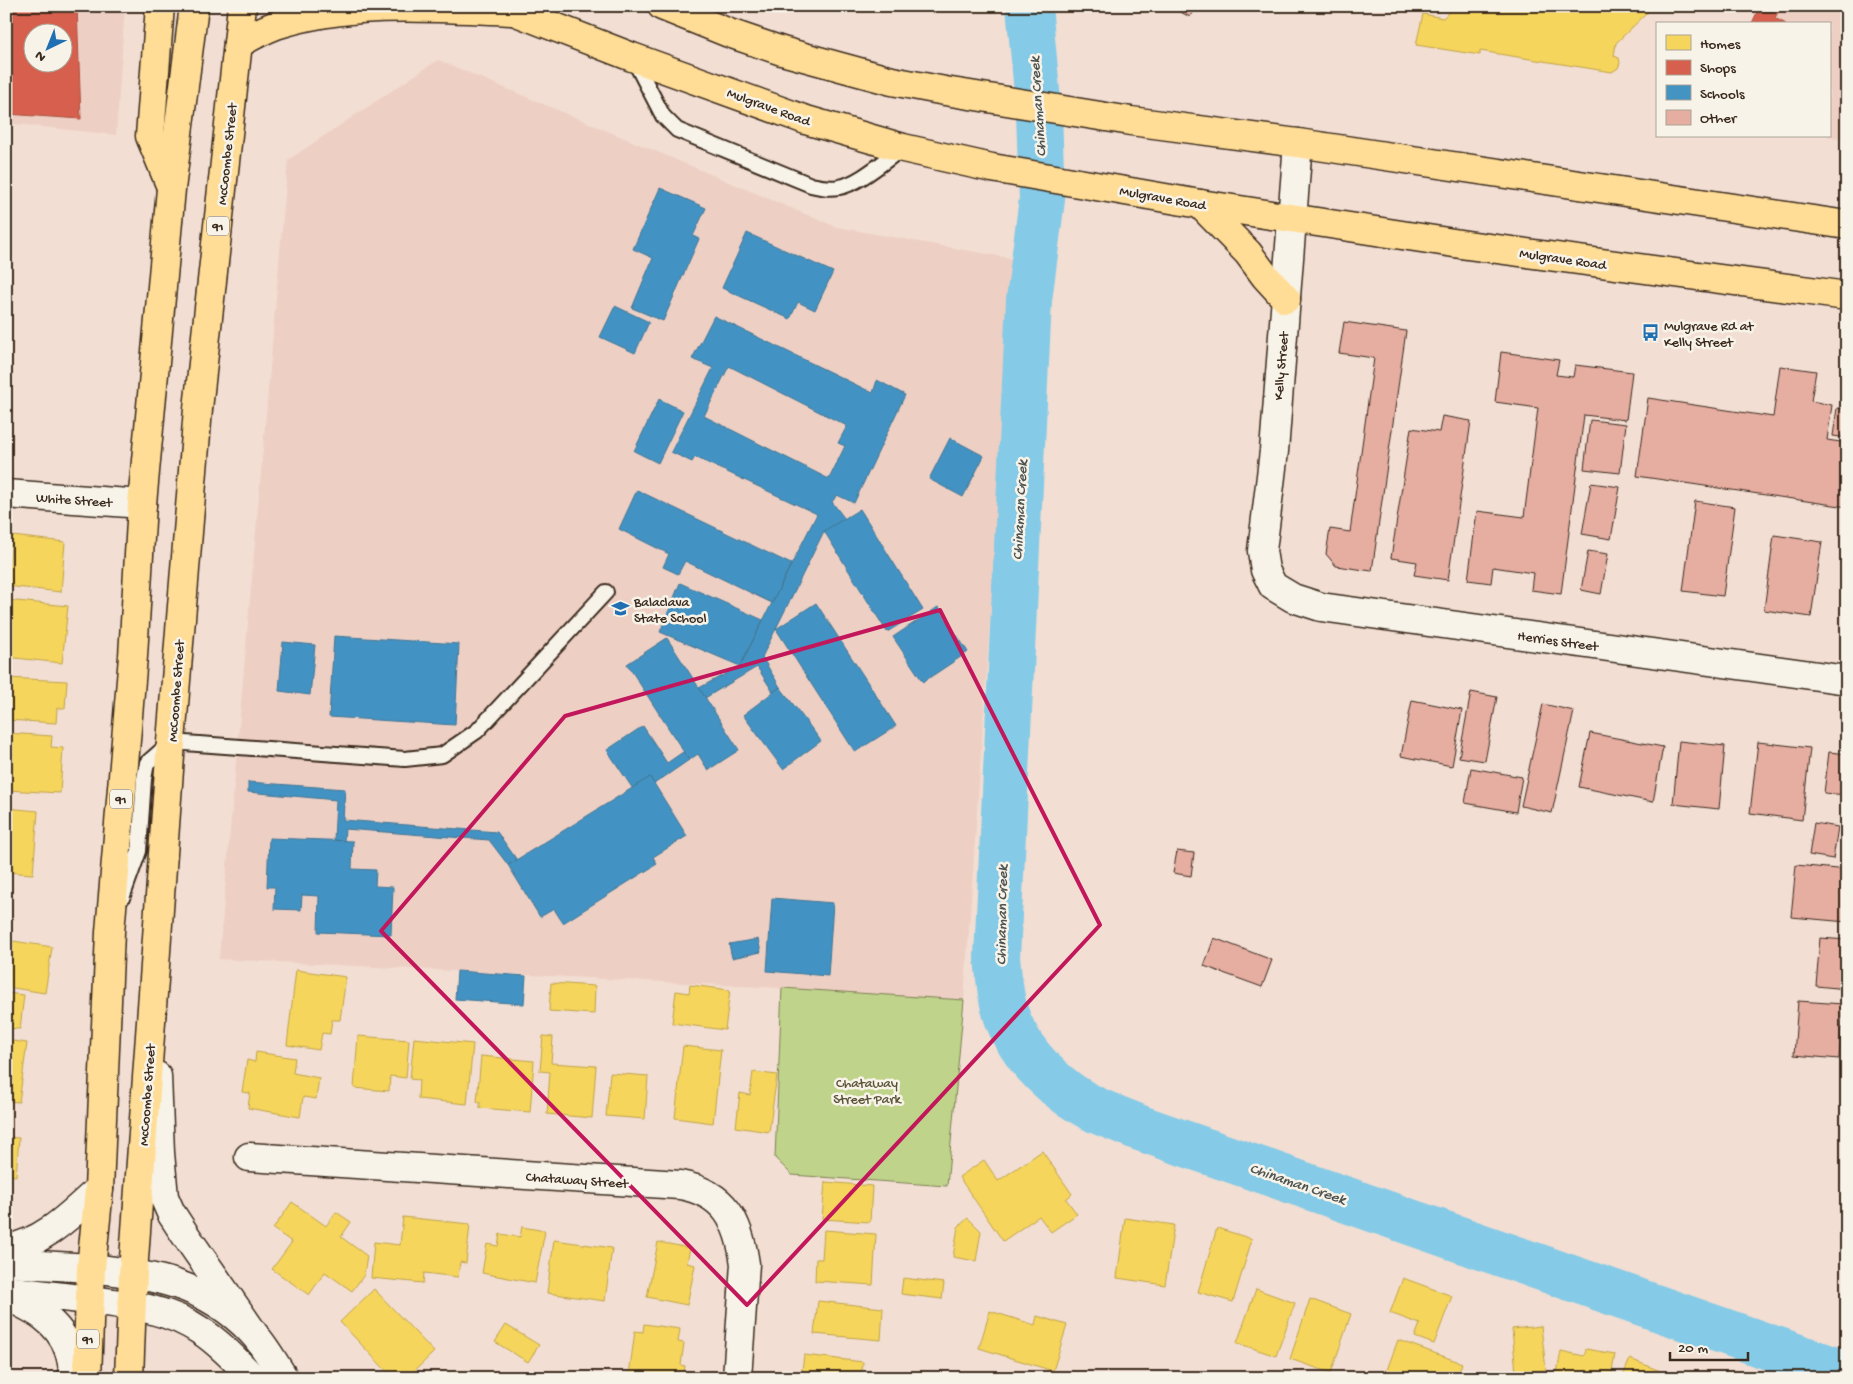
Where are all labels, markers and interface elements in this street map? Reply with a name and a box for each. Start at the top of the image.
north arrow [22,22,72,72]
legend [1656,22,1830,138]
text: Homes [1700,36,1741,54]
text: N [32,46,50,65]
water label: Chinaman Creek [1026,55,1051,157]
text: Shops [1700,60,1736,78]
street label: Mulgrave Road [724,85,814,132]
text: Schools [1700,86,1745,104]
street label: McCoombe Street [215,101,242,206]
text: Other [1700,110,1738,128]
street label: Mulgrave Road [1118,184,1209,216]
road number: 91 [207,217,229,236]
street label: Mulgrave Road [1518,246,1609,275]
place label: Mulgrave Rd at Kelly Street [1664,319,1754,352]
bus stop icon: Mulgrave Rd at Kelly Street [1640,323,1660,343]
street label: Kelly Street [1271,330,1294,401]
water label: Chinaman Creek [1009,458,1033,561]
street label: White Street [35,490,114,513]
place label: Balaclava State School [633,595,707,628]
school or university icon: Balaclava State School [610,599,630,619]
street label: Herries Street [1516,628,1600,657]
street label: McCoombe Street [165,639,190,743]
road number: 91 [110,790,132,809]
water label: Chinaman Creek [993,863,1013,965]
street label: McCoombe Street [136,1043,161,1147]
park label: Chataway Street Park [833,1076,902,1109]
water label: Chinaman Creek [1247,1160,1349,1210]
street label: Chataway Street [525,1169,630,1194]
scale bar [1670,1329,1748,1361]
road number: 91 [77,1330,99,1348]
text: 20 m [1678,1340,1708,1358]

